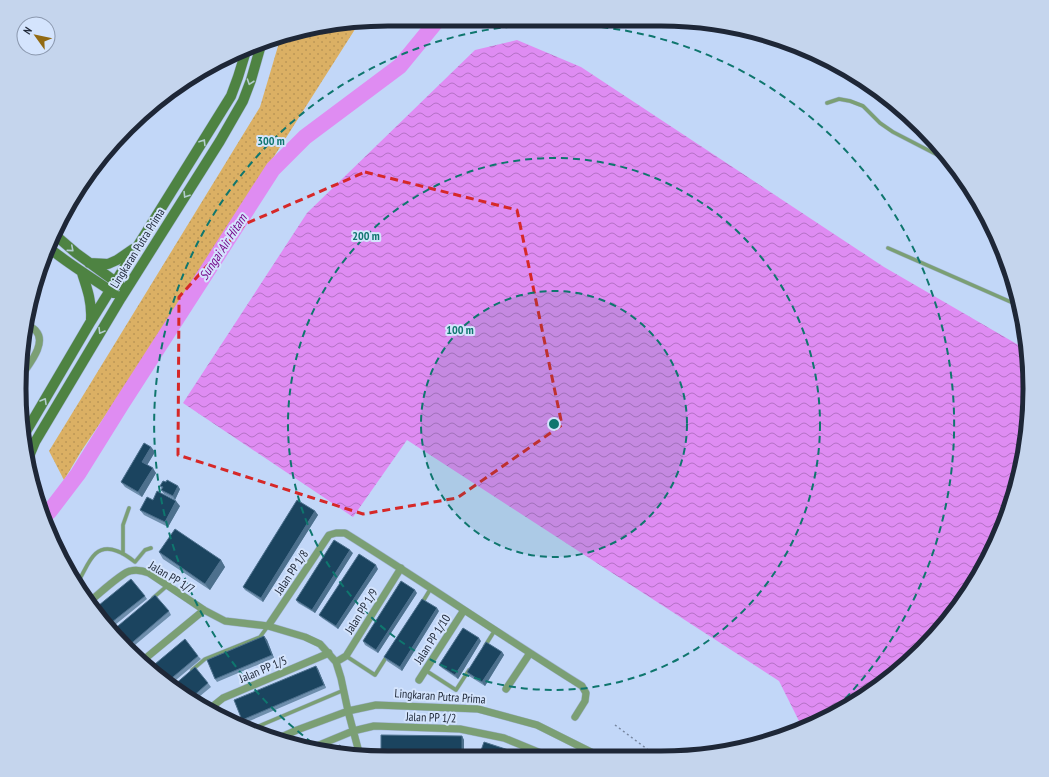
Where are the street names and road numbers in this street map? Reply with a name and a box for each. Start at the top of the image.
street label: Lingkaran Putra Prima [106,205,168,291]
street label: Jalan PP 1/8 [270,547,311,598]
street label: Jalan PP 1/7 [146,557,197,596]
street label: Jalan PP 1/9 [341,586,381,637]
street label: Jalan PP 1/10 [410,612,453,667]
street label: Jalan PP 1/5 [236,652,289,686]
street label: Lingkaran Putra Prima [394,685,486,707]
street label: Jalan PP 1/2 [405,709,456,725]

